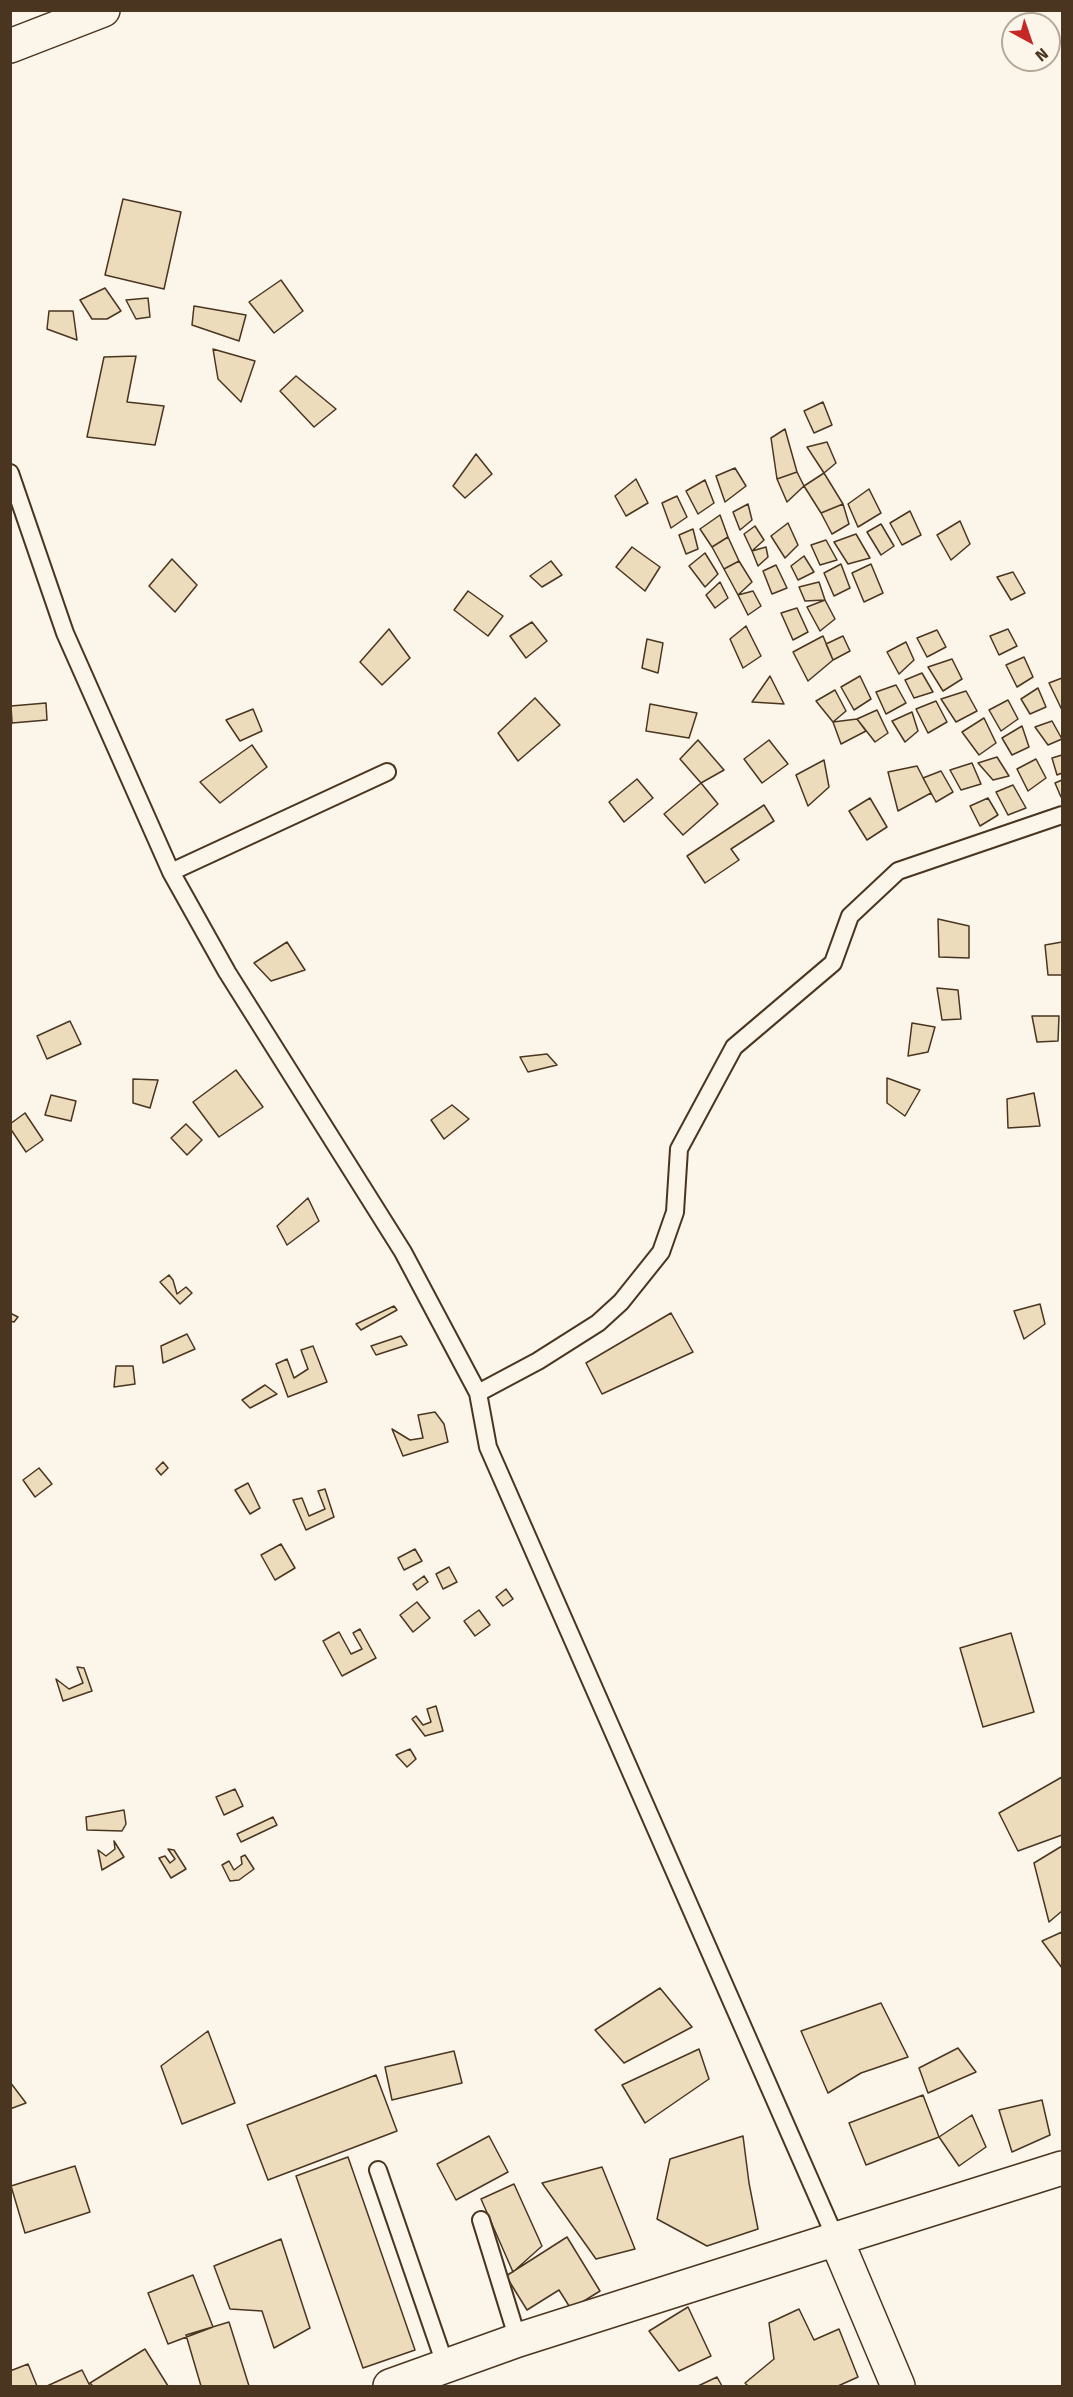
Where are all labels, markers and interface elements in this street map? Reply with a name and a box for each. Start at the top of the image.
north arrow [1001,12,1061,72]
text: N [1031,44,1052,65]

